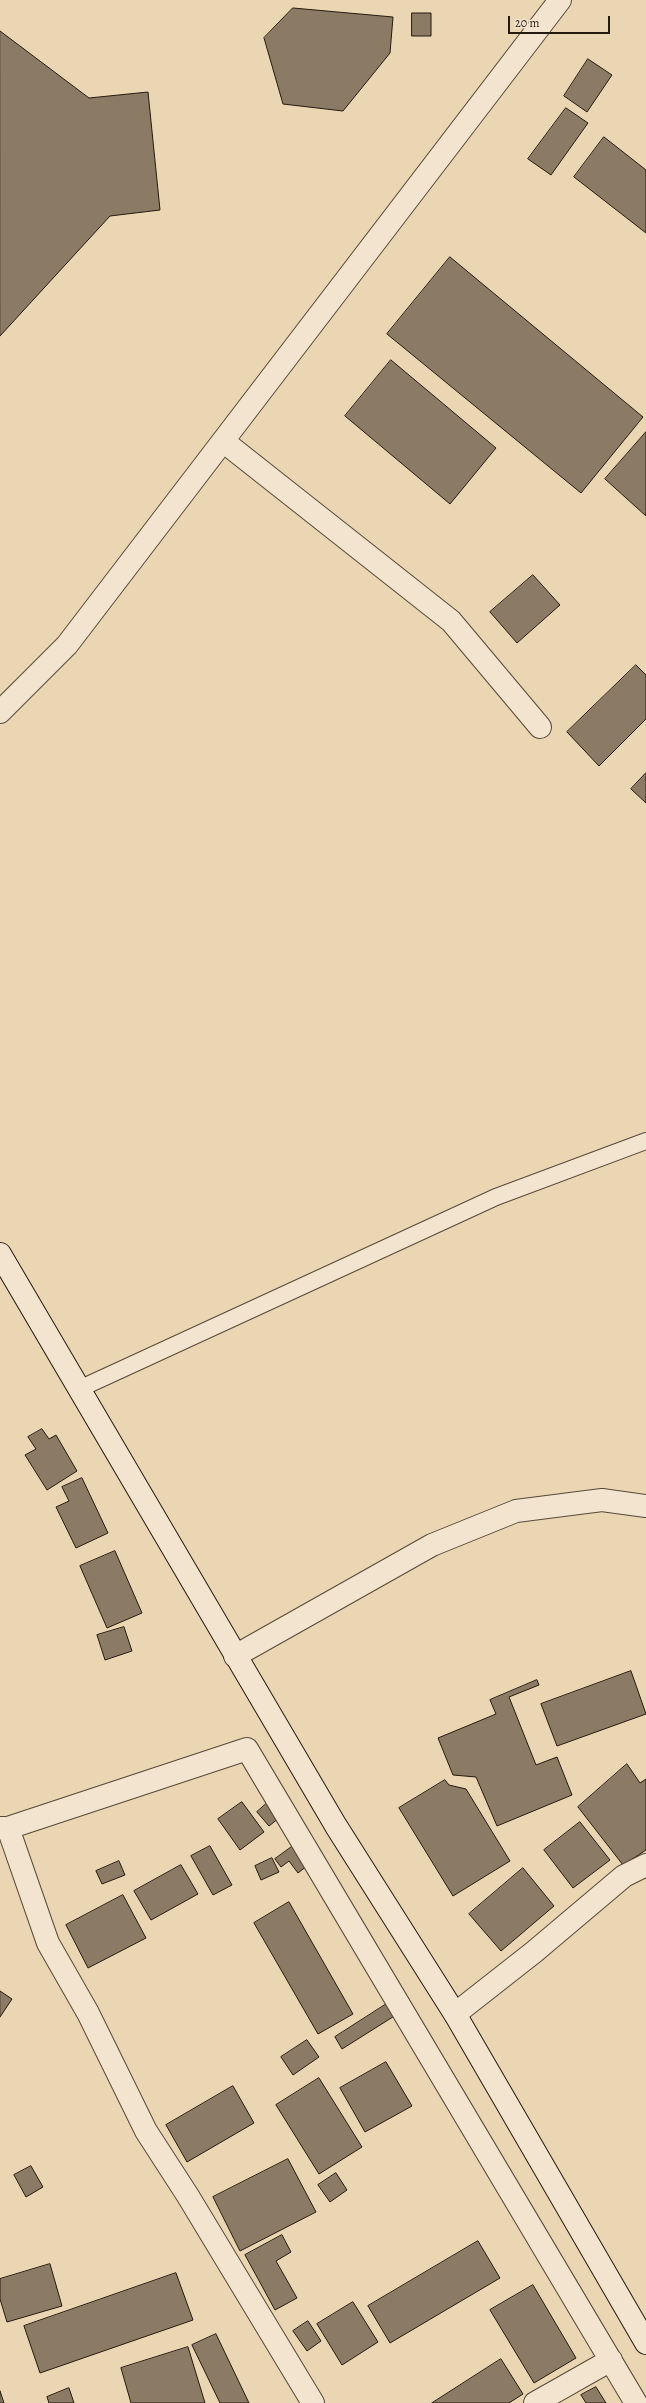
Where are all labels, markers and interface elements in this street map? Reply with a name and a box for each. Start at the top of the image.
scale bar [510,8,612,34]
text: 20 m [515,15,539,31]

